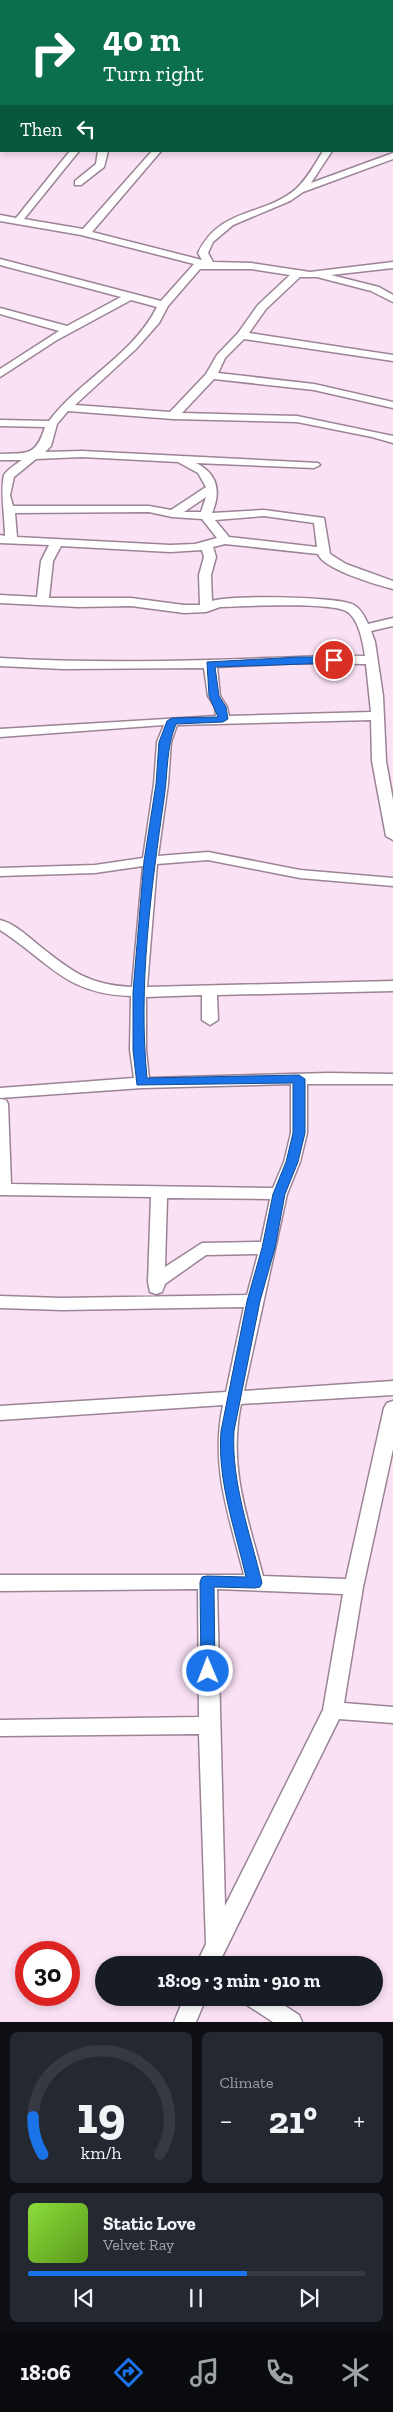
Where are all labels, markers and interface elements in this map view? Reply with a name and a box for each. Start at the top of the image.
text: 40 m [103,18,180,60]
icon: right [20,20,85,85]
text: Turn right [103,60,204,87]
icon: left [72,115,100,143]
text: Then [20,118,62,141]
pin [313,639,355,681]
icon: arrive [320,646,348,674]
position arrow [181,1644,233,1696]
speed limit sign: 30 [15,1941,80,2006]
text: 18:09 · 3 min · 910 m [158,1969,320,1992]
text: Climate [220,2073,274,2092]
text: 19 [76,2084,125,2146]
text: 21° [268,2097,317,2143]
text: − [220,2104,233,2137]
text: + [353,2104,365,2137]
text: km/h [80,2142,121,2164]
text: Static Love [103,2212,196,2235]
text: Velvet Ray [103,2235,174,2254]
icon: previous [70,2284,98,2312]
icon: pause [182,2284,210,2312]
icon: next [295,2284,323,2312]
icon: directions [111,2355,146,2390]
icon: music [187,2355,222,2390]
icon: phone [262,2355,297,2390]
icon: climate [338,2355,373,2390]
text: 18:06 [20,2359,71,2386]

